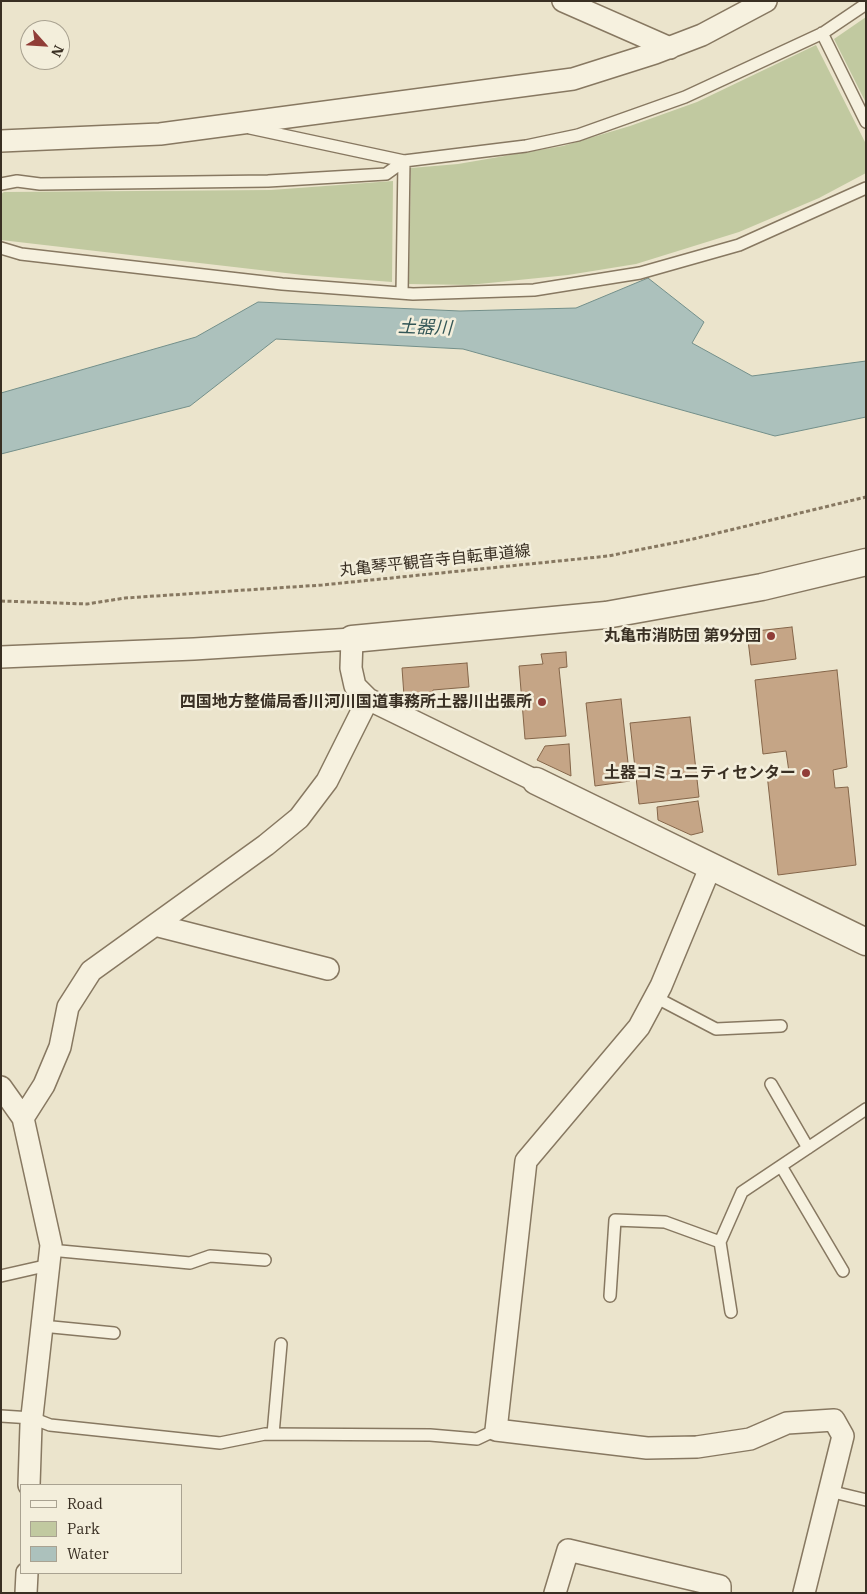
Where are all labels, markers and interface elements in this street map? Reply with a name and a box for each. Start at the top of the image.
north arrow [20,20,70,70]
text: N [47,42,68,60]
water label: 土器川 [398,316,452,340]
street label: 丸亀琴平観音寺自転車道線 [339,541,531,581]
place label: 丸亀市消防団 第9分団 [604,626,761,646]
marker: 丸亀市消防団 第9分団 [765,630,777,642]
place label: 四国地方整備局香川河川国道事務所土器川出張所 [180,692,532,712]
marker: 四国地方整備局香川河川国道事務所土器川出張所 [536,696,548,708]
place label: 土器コミュニティセンター [604,763,796,783]
marker: 土器コミュニティセンター [800,767,812,779]
legend [20,1484,182,1574]
text: Road [67,1494,103,1513]
text: Park [67,1519,100,1538]
text: Water [67,1544,109,1563]

